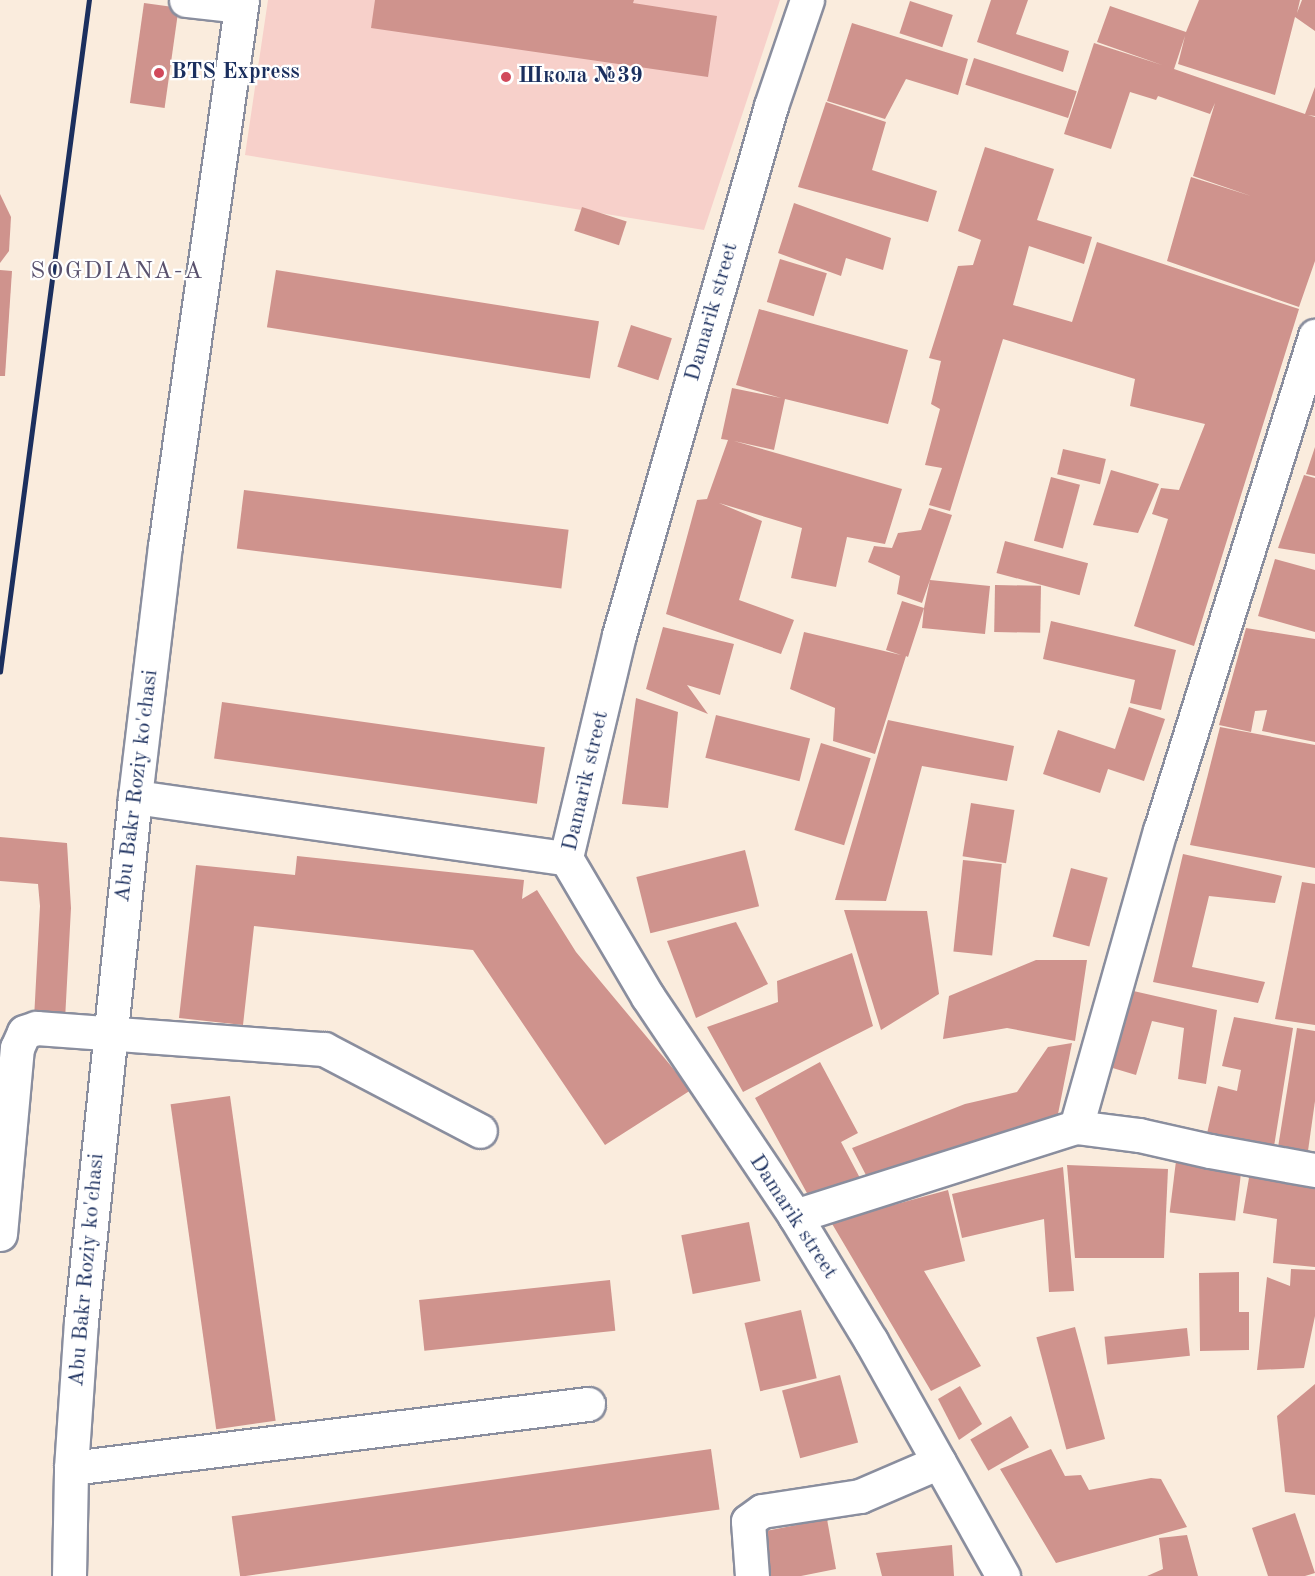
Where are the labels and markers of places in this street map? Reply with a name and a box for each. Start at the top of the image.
place label: BTS Express [171,60,300,86]
place label: Школа №39 [518,64,643,90]
marker: BTS Express [152,66,166,80]
marker: Школа №39 [499,70,513,84]

